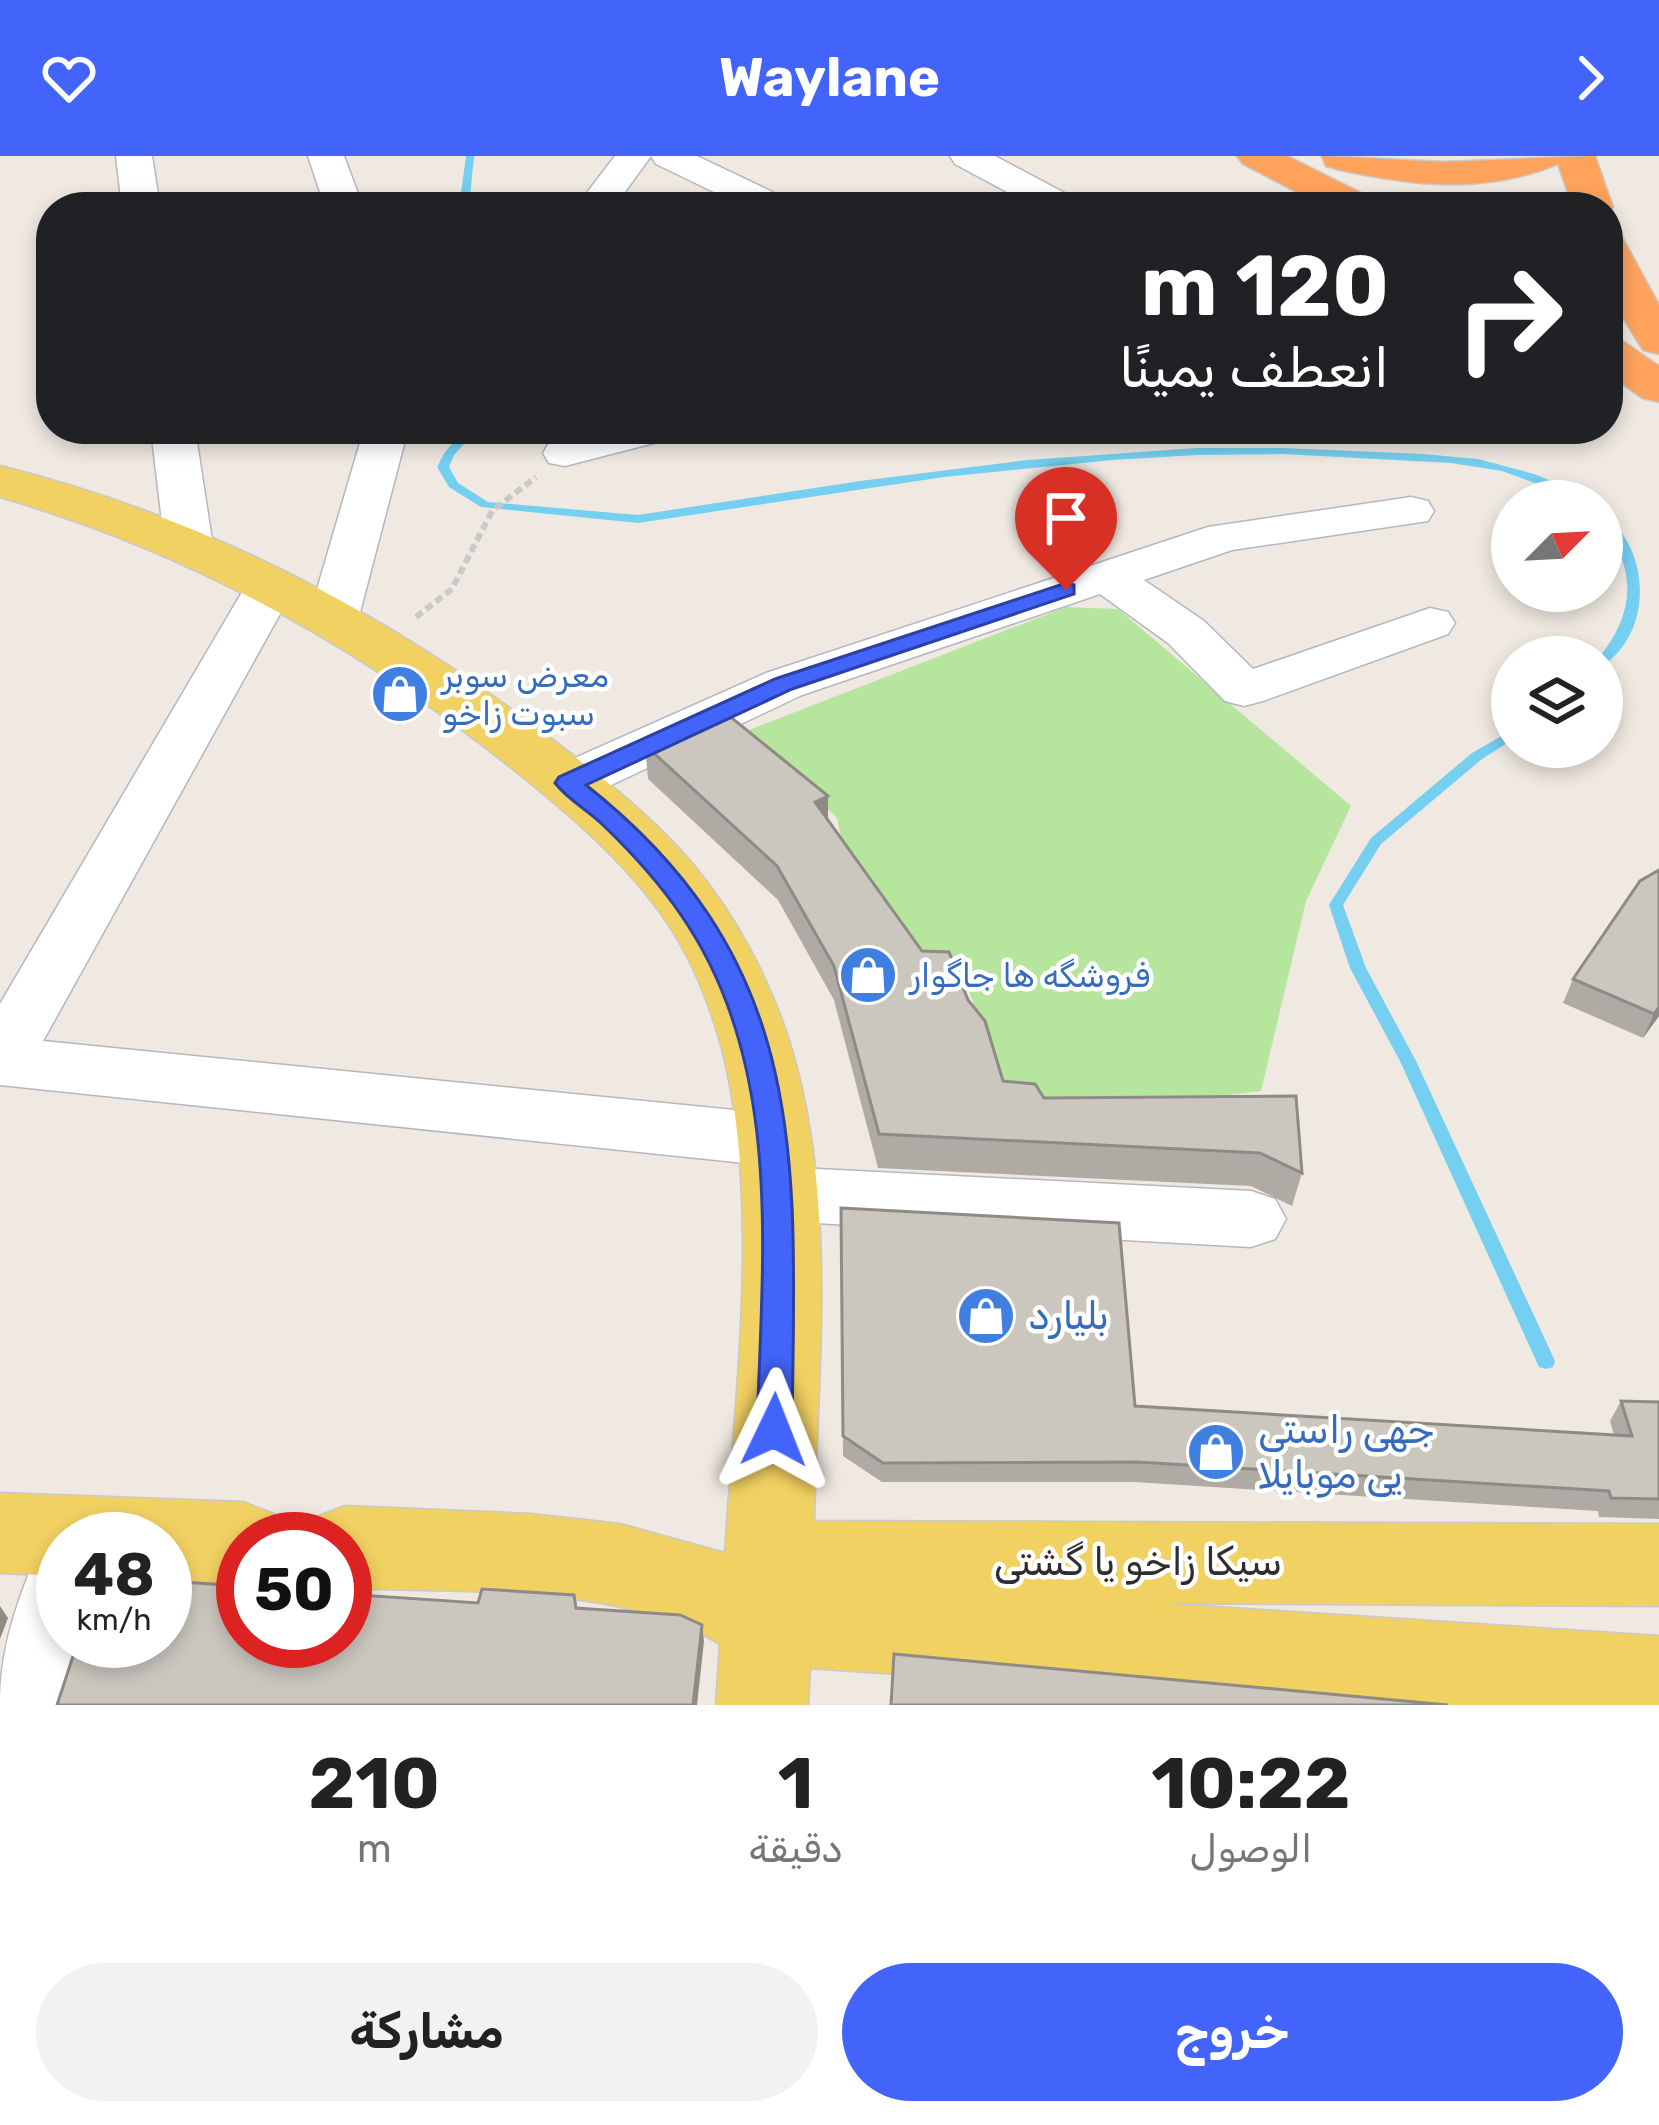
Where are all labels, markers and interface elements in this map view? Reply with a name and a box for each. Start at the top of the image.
icon: heart [36,45,102,111]
icon: forward [1557,45,1623,111]
text: Waylane [719,46,940,110]
text: 120 m [1141,236,1389,336]
icon: right [1431,240,1587,396]
text: انعطف يمينًا [1119,337,1389,401]
pin [1015,467,1117,590]
north arrow [1491,480,1623,612]
map controls [1491,480,1623,768]
icon: arrive [1033,485,1099,551]
button: layers [1491,636,1623,768]
place label: معرض سوبر سبوت زاخو [440,656,609,734]
shop icon: معرض سوبر سبوت زاخو [369,663,431,725]
shop icon: فروشگه ها جاگوار [837,944,899,1006]
place label: فروشگه ها جاگوار [908,956,1150,996]
shop icon: بليارد [955,1285,1017,1347]
place label: بليارد [1028,1293,1109,1339]
position arrow [711,1367,837,1493]
place label: جهى راستى يى موبايلا [1258,1407,1435,1498]
shop icon: جهى راستى يى موبايلا [1185,1421,1247,1483]
speed limit sign: 50 [216,1512,372,1668]
text: 48 [73,1539,155,1610]
street label: سیکا زاخو یا گشتى [994,1539,1282,1585]
text: km/h [77,1602,151,1638]
text: 210 [308,1741,440,1826]
text: 1 [778,1741,813,1826]
text: 10:22 [1151,1741,1351,1826]
text: m [357,1826,392,1872]
text: دقيقة [748,1826,843,1872]
text: الوصول [1189,1826,1312,1872]
button: مشاركة [36,1963,818,2101]
button: خروج [842,1963,1623,2101]

